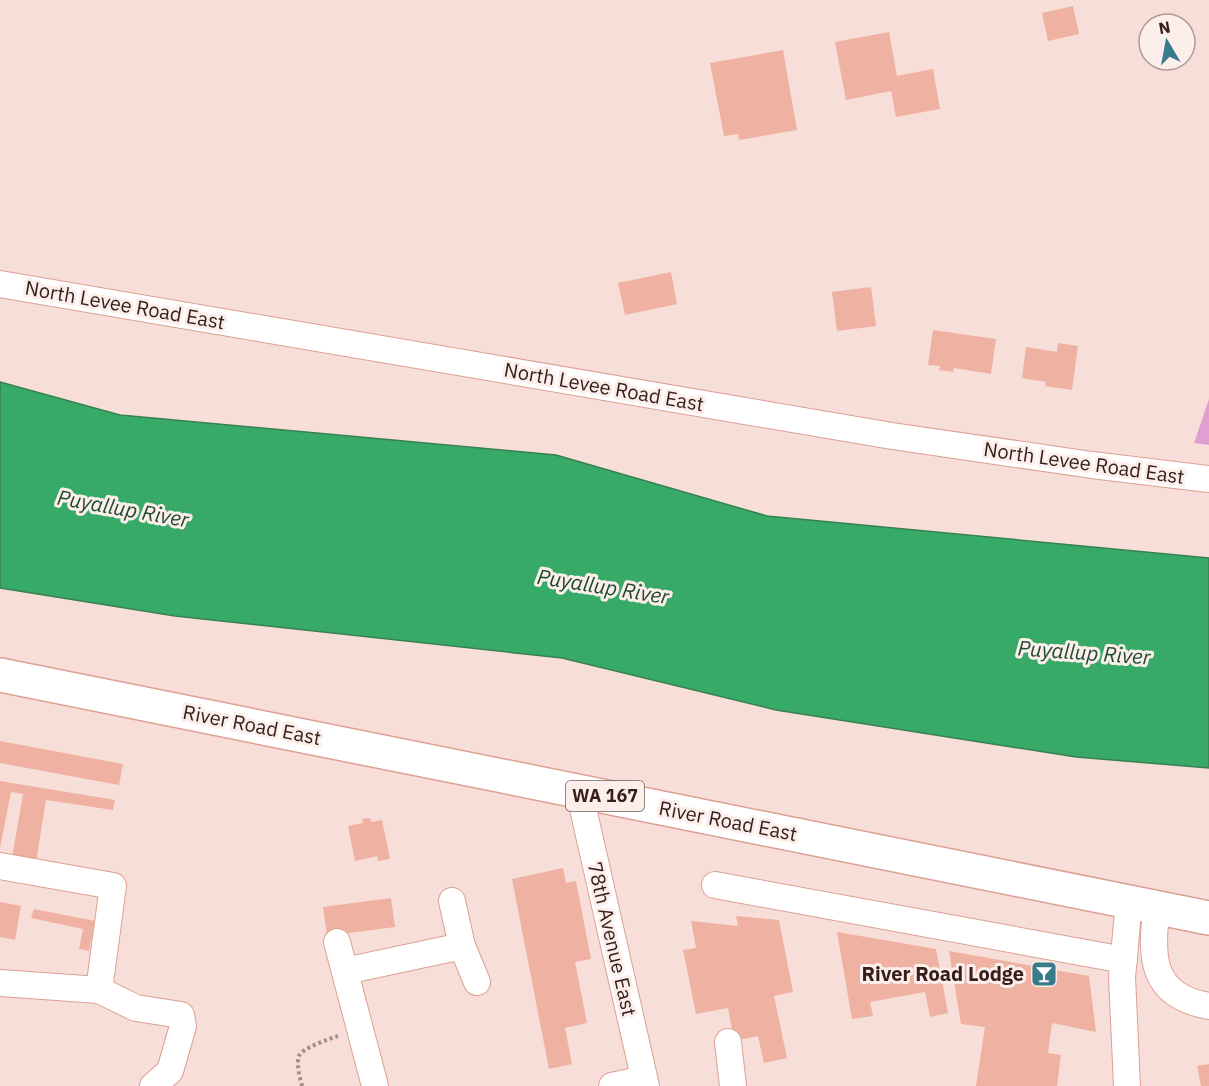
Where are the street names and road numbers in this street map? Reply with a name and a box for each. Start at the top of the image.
street label: North Levee Road East [23,274,227,335]
street label: North Levee Road East [502,356,706,417]
street label: North Levee Road East [982,435,1186,490]
street label: River Road East [181,698,323,751]
road number: WA 167 [566,781,644,811]
street label: River Road East [657,794,799,847]
street label: 78th Avenue East [582,859,643,1019]

